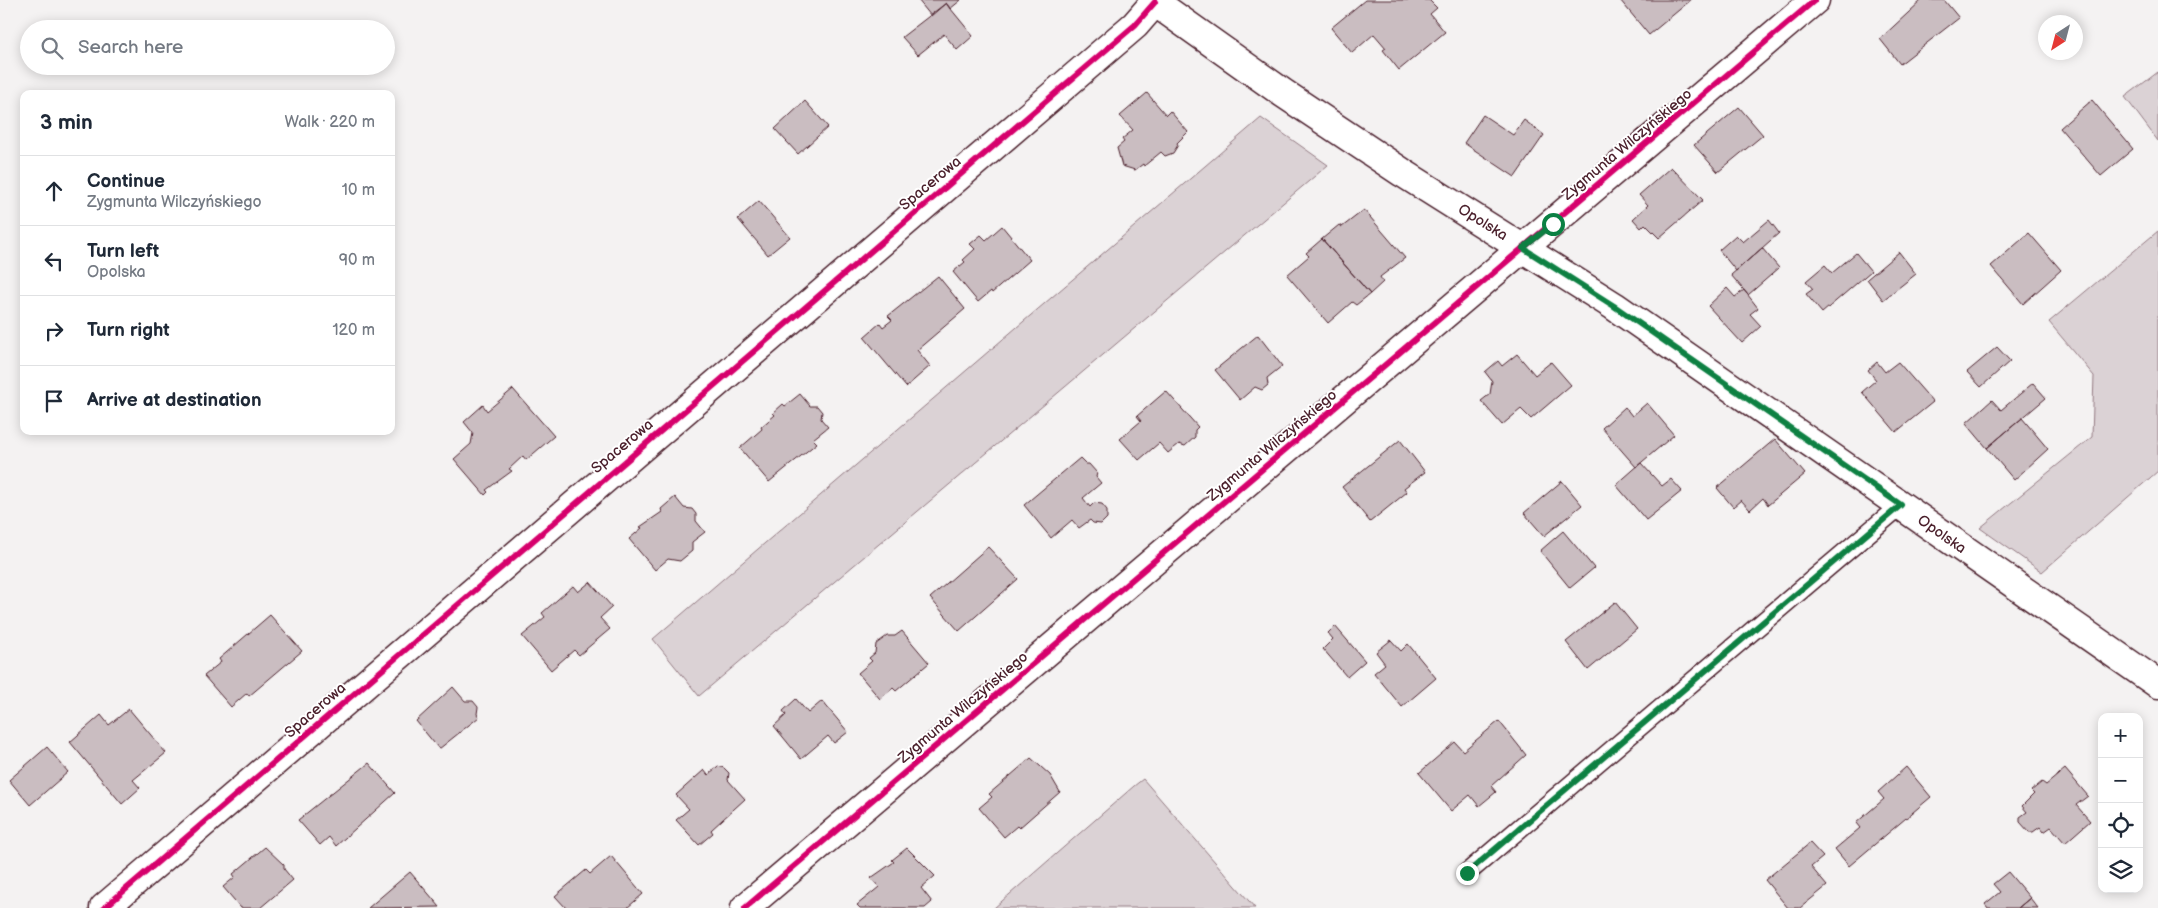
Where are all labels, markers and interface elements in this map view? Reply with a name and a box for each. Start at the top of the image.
north arrow [2038,15,2083,60]
search box [20,20,395,75]
icon: search [38,34,66,62]
text: Search here [78,36,183,59]
street label: Zygmunta Wilczyńskiego [1558,85,1696,205]
text: 3 min [40,110,93,135]
text: Walk · 220 m [285,113,375,132]
street label: Spacerowa [895,152,965,215]
text: Continue [87,170,165,193]
icon: ahead [40,177,68,205]
text: 10 m [342,181,375,200]
text: Zygmunta Wilczyńskiego [87,193,262,212]
street label: Opolska [1454,200,1511,245]
route start [1542,213,1565,236]
text: Turn left [87,240,159,263]
icon: left [40,247,68,275]
text: 90 m [339,251,375,270]
text: Opolska [87,263,146,282]
icon: right [40,317,68,345]
text: Turn right [87,319,170,342]
text: 120 m [332,321,375,340]
street label: Zygmunta Wilczyńskiego [1203,386,1341,506]
icon: arrive [40,387,68,415]
text: Arrive at destination [87,389,262,412]
street label: Spacerowa [587,415,657,478]
street label: Opolska [1914,511,1970,558]
street label: Zygmunta Wilczyńskiego [894,648,1032,768]
street label: Spacerowa [281,679,350,742]
map controls [2098,713,2143,893]
button: + [2098,713,2143,758]
button: − [2098,758,2143,803]
button: locate [2098,803,2143,848]
button: layers [2098,848,2143,893]
route end [1456,862,1479,885]

